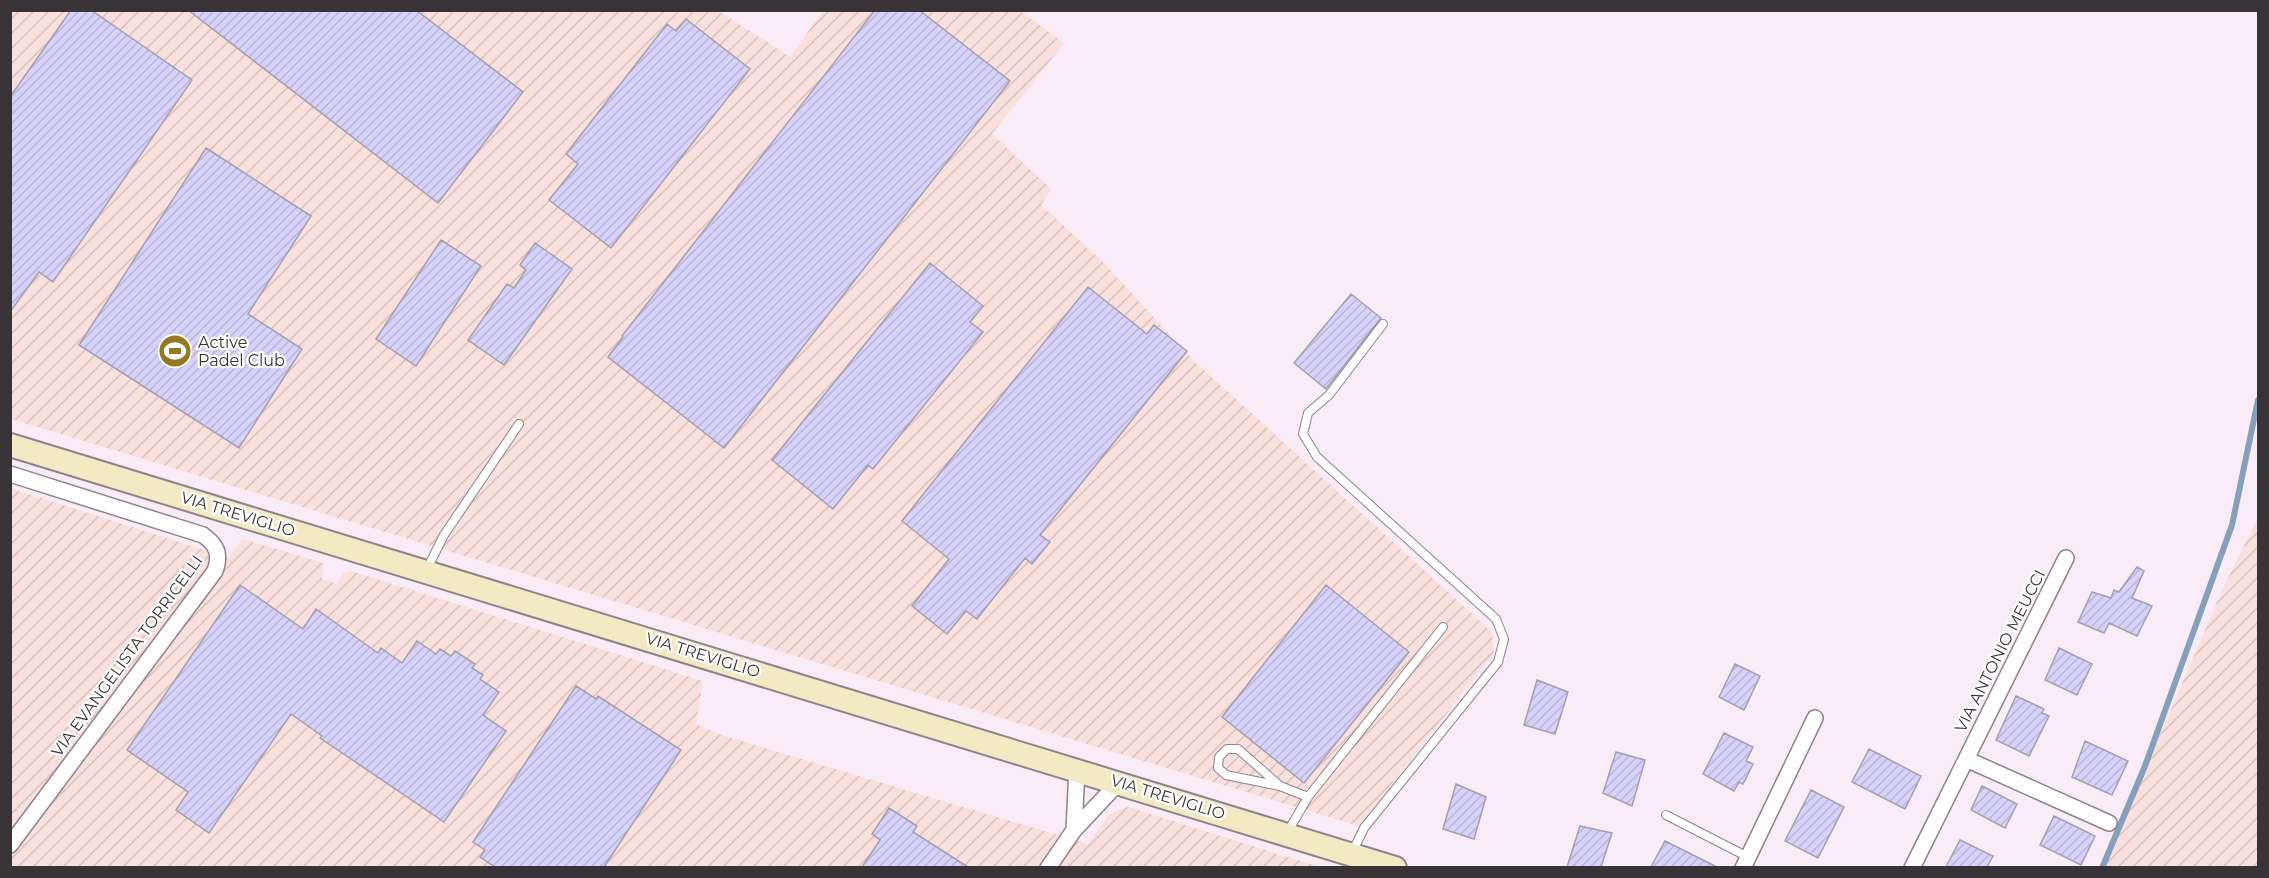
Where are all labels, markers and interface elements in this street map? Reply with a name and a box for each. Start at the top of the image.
sports icon: Active Padel Club [157,333,193,369]
place label: Active Padel Club [198,333,285,370]
street label: VIA TREVIGLIO [179,488,297,540]
street label: VIA EVANGELISTA TORRICELLI [47,552,207,760]
street label: VIA ANTONIO MEUCCI [1951,567,2049,735]
street label: VIA TREVIGLIO [644,629,762,681]
street label: VIA TREVIGLIO [1109,771,1227,823]

